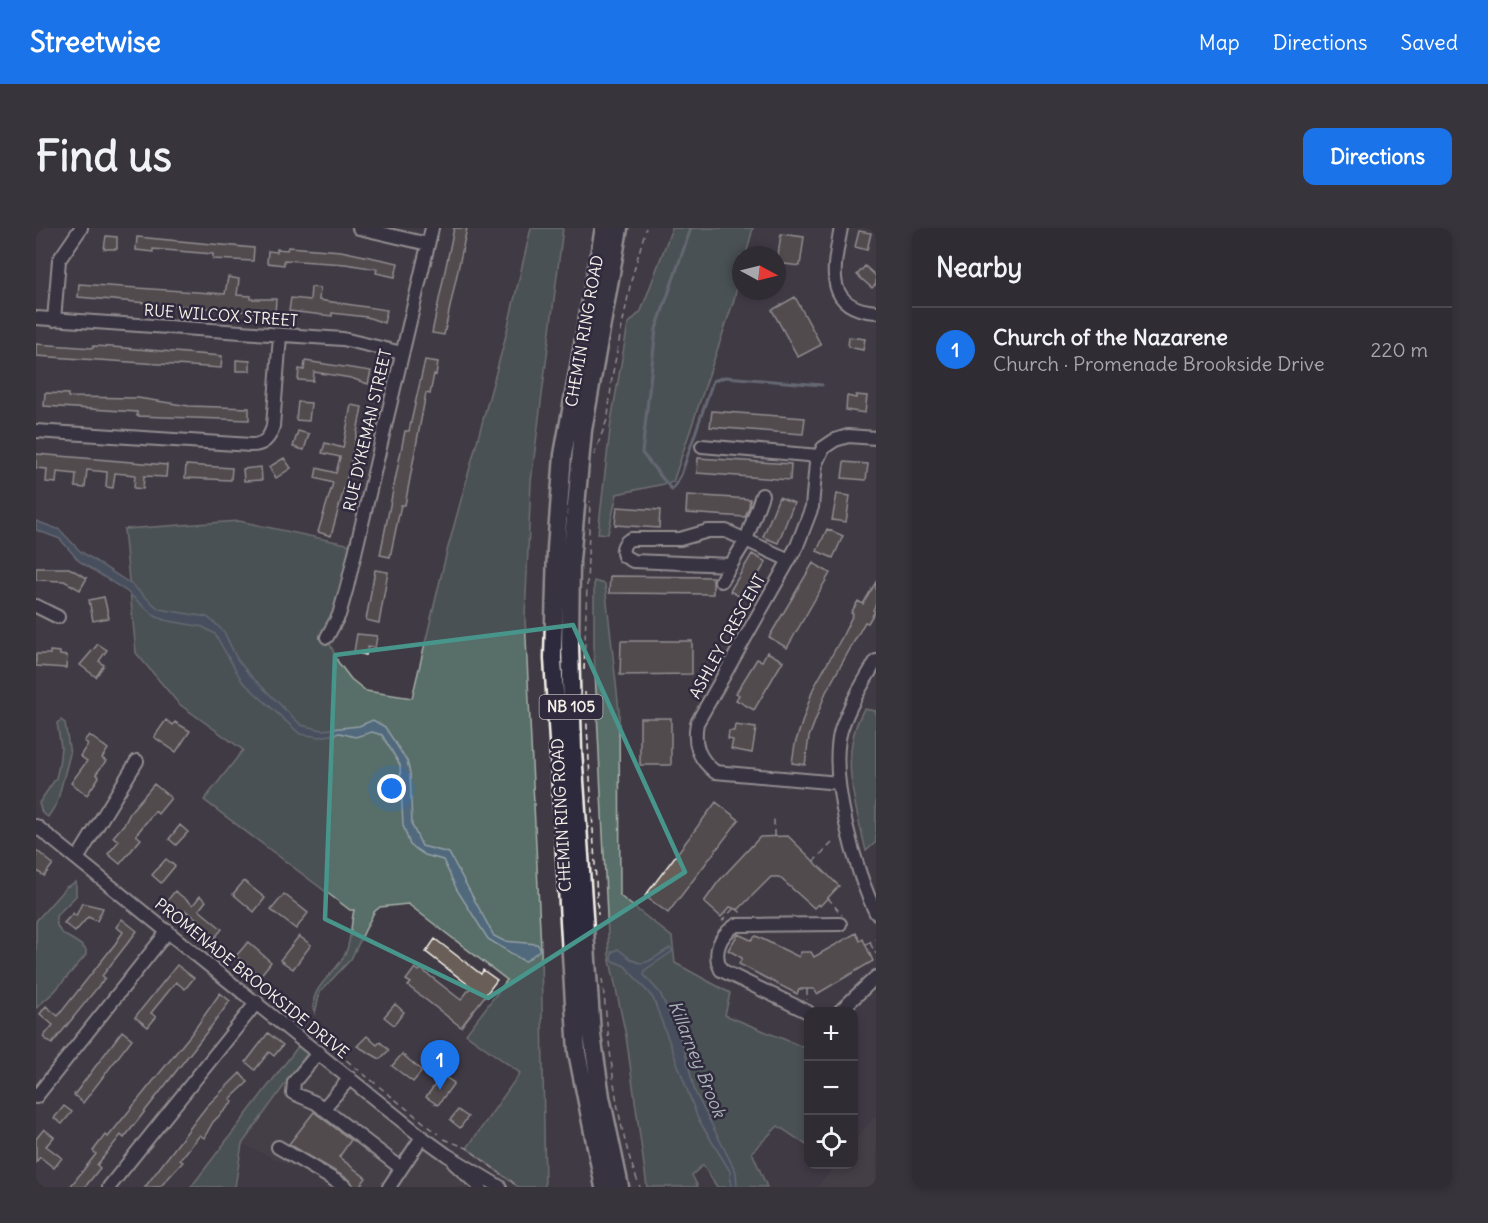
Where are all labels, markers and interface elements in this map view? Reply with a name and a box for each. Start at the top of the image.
text: Streetwise [30,24,161,60]
text: Map [1199,29,1240,56]
text: Directions [1273,29,1367,56]
text: Saved [1400,29,1458,56]
button: Directions [1303,128,1452,185]
text: Find us [36,130,172,182]
north arrow [732,246,786,300]
text: Nearby [936,251,1022,284]
street label: CHEMIN RING ROAD [561,254,607,408]
street label: RUE WILCOX STREET [143,300,299,330]
text: Church of the Nazarene [993,323,1228,351]
text: 1 [952,337,959,362]
text: 220 m [1371,337,1428,362]
street label: RUE DYKEMAN STREET [339,347,395,513]
text: Church · Promenade Brookside Drive [993,351,1324,376]
street label: ASHLEY CRESCENT [684,570,770,702]
road number: NB 105 [540,695,602,719]
street label: CHEMIN RING ROAD [547,738,575,892]
your location [377,774,406,803]
street label: PROMENADE BROOKSIDE DRIVE [151,893,353,1063]
water label: Killarney Brook [664,997,732,1122]
map controls [804,1007,858,1169]
button: + [804,1007,858,1061]
pin: 1 [420,1040,460,1090]
button: − [804,1061,858,1115]
button: locate [804,1115,858,1169]

